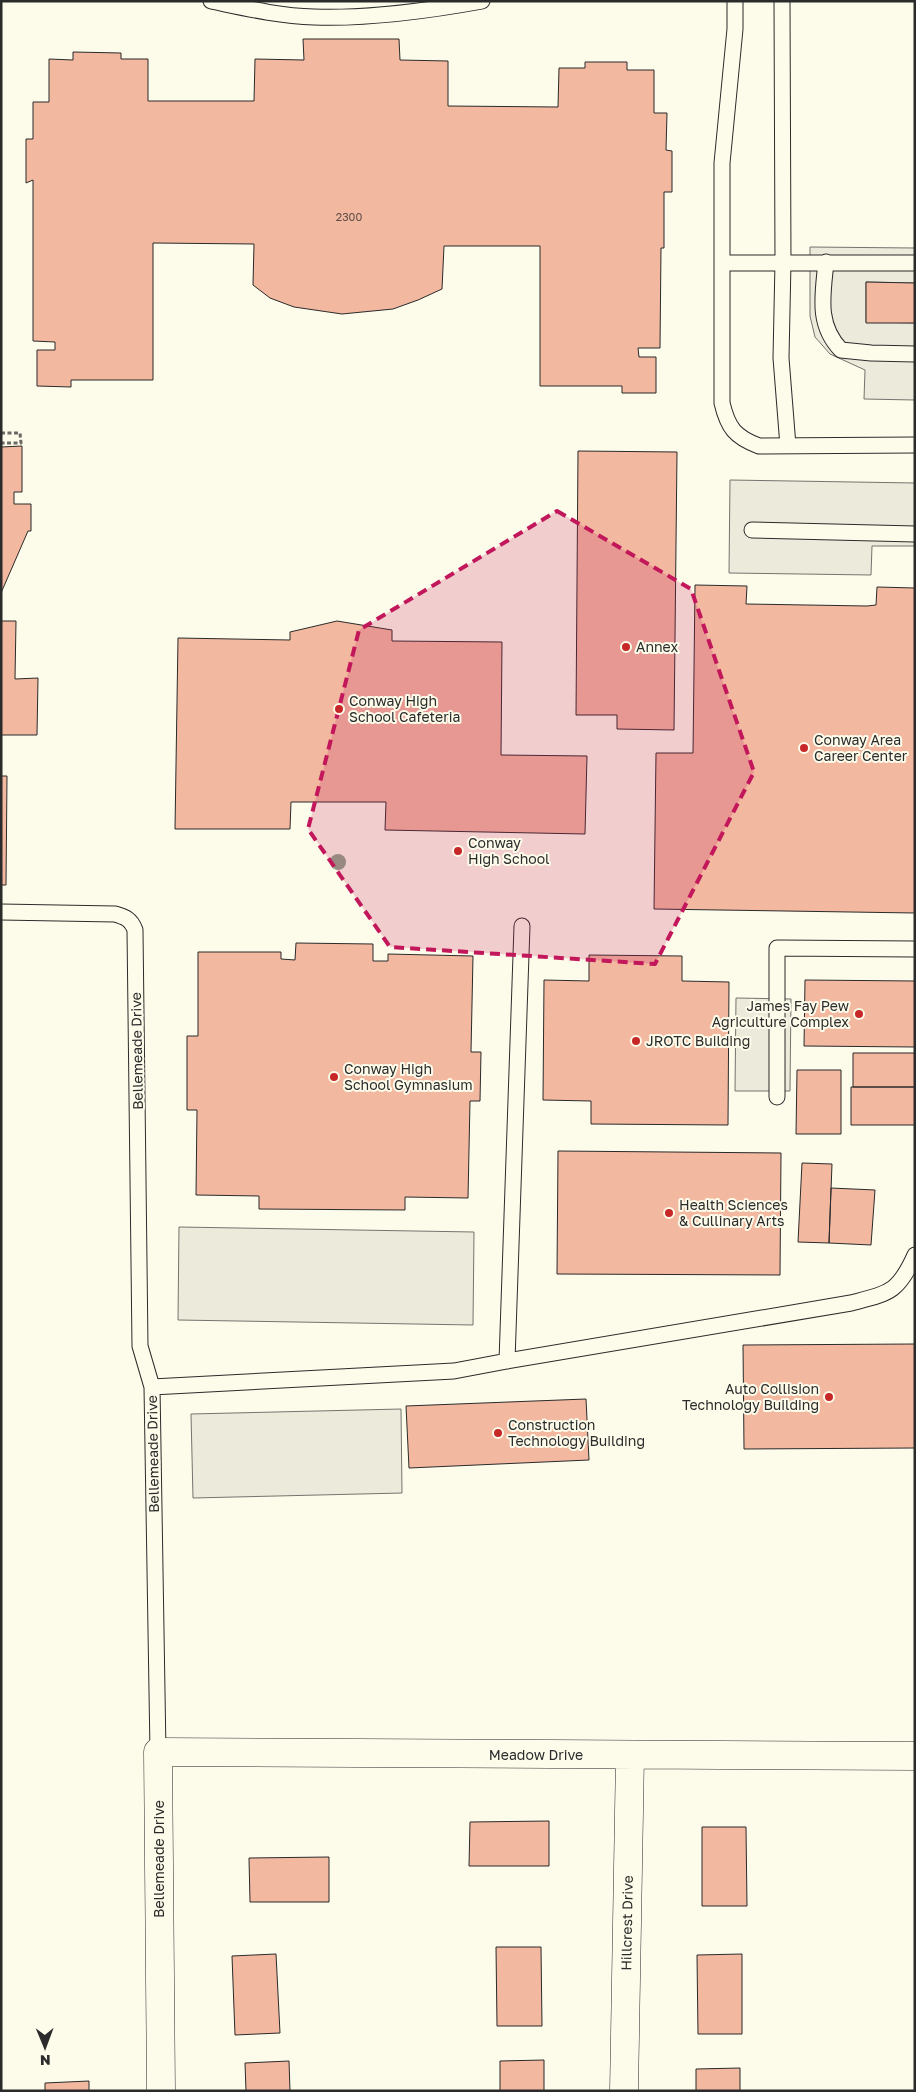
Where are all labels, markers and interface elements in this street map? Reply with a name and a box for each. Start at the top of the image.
house number: 2300 [336,210,362,223]
place label: Annex [636,638,678,655]
marker: Annex [620,641,632,653]
place label: Conway High School Cafeteria [349,692,460,725]
marker: Conway High School Cafeteria [333,703,345,715]
place label: Conway Area Career Center [814,731,908,764]
marker: Conway Area Career Center [798,742,810,754]
place label: Conway High School [468,834,550,867]
marker: Conway High School [452,845,464,857]
street label: Bellemeade Drive [127,992,146,1110]
place label: James Fay Pew Agriculture Complex [712,997,849,1030]
marker: James Fay Pew Agriculture Complex [853,1008,865,1020]
place label: JROTC Building [646,1032,750,1049]
marker: JROTC Building [630,1035,642,1047]
place label: Conway High School Gymnasium [344,1060,473,1093]
marker: Conway High School Gymnasium [328,1071,340,1083]
place label: Health Sciences & Cullinary Arts [679,1196,788,1229]
marker: Health Sciences & Cullinary Arts [663,1207,675,1219]
place label: Auto Collision Technology Building [682,1380,819,1413]
marker: Auto Collision Technology Building [823,1391,835,1403]
street label: Bellemeade Drive [143,1395,162,1513]
place label: Construction Technology Building [508,1416,645,1449]
marker: Construction Technology Building [492,1427,504,1439]
street label: Meadow Drive [489,1746,583,1763]
street label: Bellemeade Drive [150,1800,167,1918]
street label: Hillcrest Drive [617,1875,636,1971]
north arrow [20,2022,70,2072]
text: N [40,2052,51,2069]

